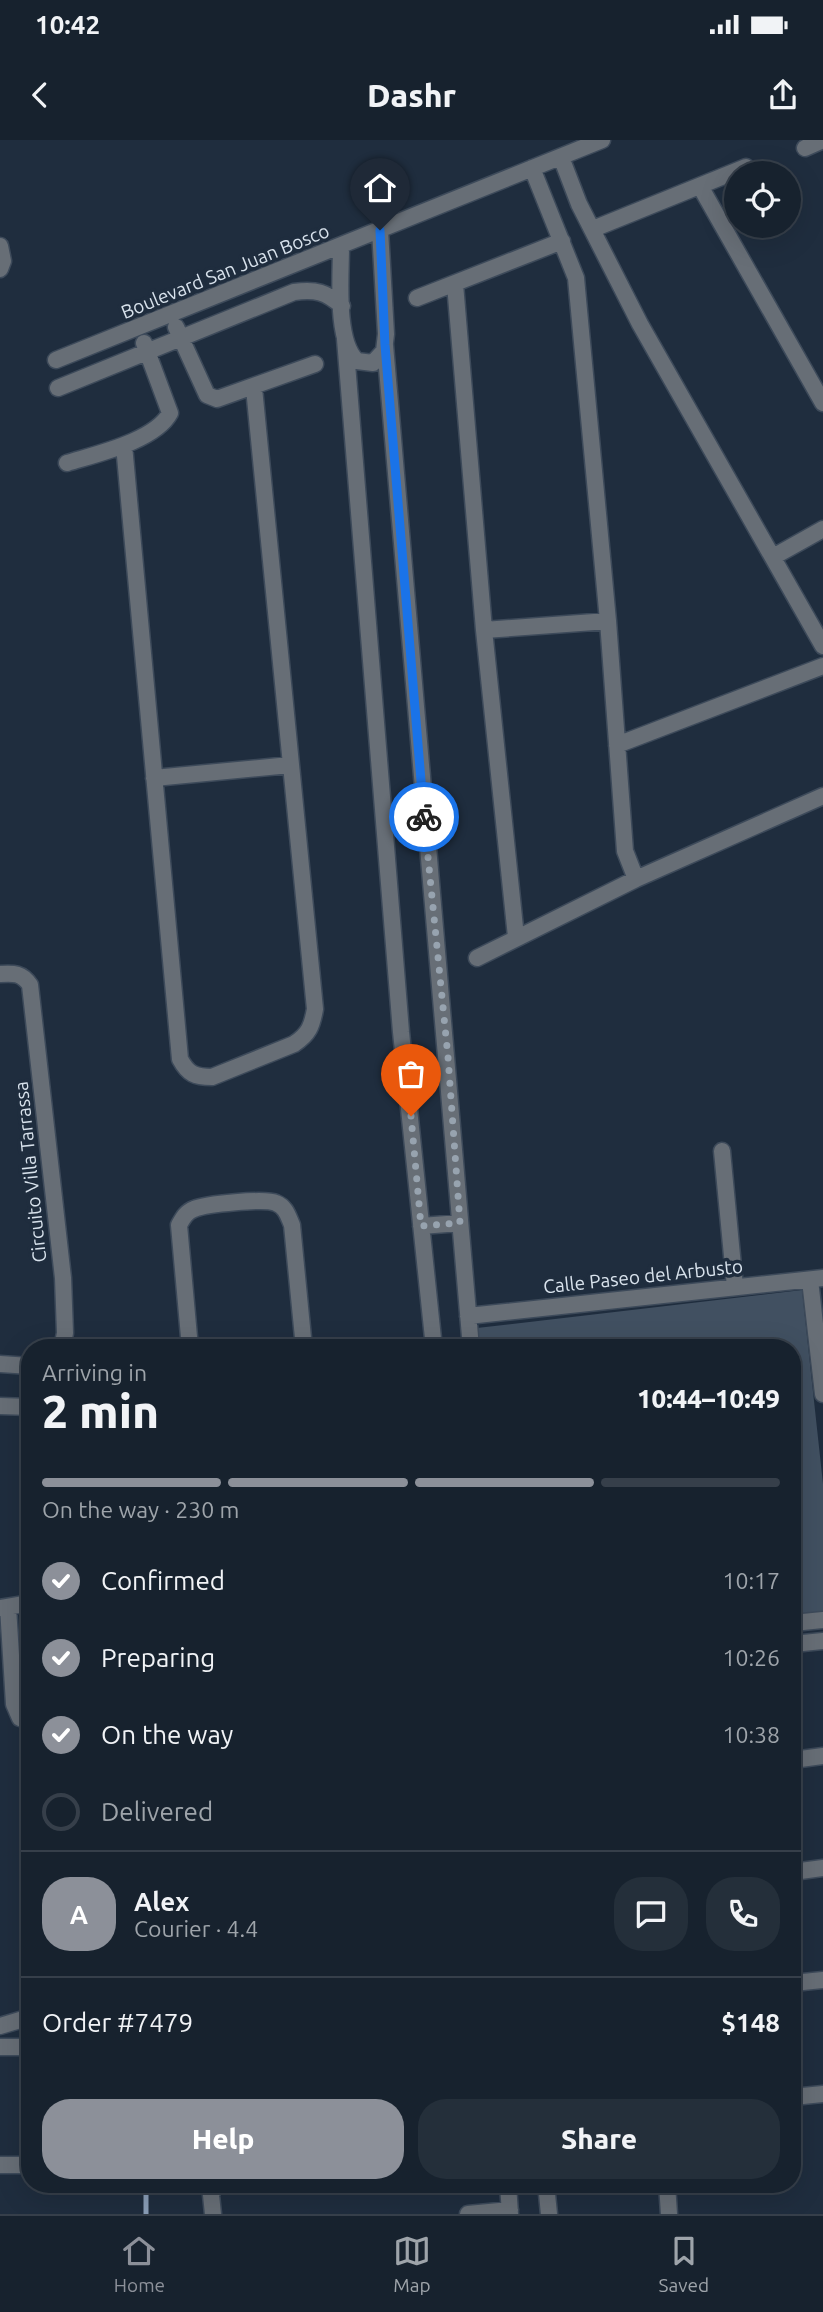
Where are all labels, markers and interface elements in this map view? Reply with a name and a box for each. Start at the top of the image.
text: 10:42 [35,10,100,39]
icon: back [21,76,59,114]
icon: share [764,76,802,114]
text: Dashr [367,77,456,113]
pin [350,158,410,230]
map controls [724,161,801,238]
button: locate [724,161,801,238]
icon: home [361,169,399,207]
street label: Boulevard San Juan Bosco [118,219,332,323]
courier [389,782,459,852]
icon: bike [405,798,443,836]
pin [381,1044,441,1116]
icon: bag [392,1055,430,1093]
street label: Circuito Villa Tarrassa [10,1080,50,1264]
street label: Calle Paseo del Arbusto [542,1255,744,1297]
text: Arriving in [42,1360,147,1385]
text: 10:44–10:49 [637,1384,780,1413]
text: 2 min [42,1385,159,1437]
text: On the way · 230 m [42,1497,239,1522]
icon: check [42,1562,80,1600]
text: Confirmed [101,1566,225,1595]
text: 10:17 [722,1568,780,1593]
icon: check [42,1639,80,1677]
text: Preparing [101,1643,215,1672]
text: 10:26 [722,1645,780,1670]
icon: check [42,1716,80,1754]
text: On the way [101,1720,233,1749]
text: 10:38 [722,1722,780,1747]
text: Delivered [101,1797,213,1826]
button: chat [614,1877,688,1951]
button: phone [706,1877,780,1951]
text: Alex [134,1887,189,1916]
text: A [70,1900,88,1929]
text: Courier · 4.4 [134,1916,258,1941]
text: Order #7479 [42,2008,193,2037]
text: $148 [721,2008,780,2037]
button: Help [42,2099,404,2179]
button: Share [418,2099,780,2179]
tab: Home [114,2232,165,2296]
tab: Map [393,2232,431,2296]
tab: Saved [659,2232,709,2296]

